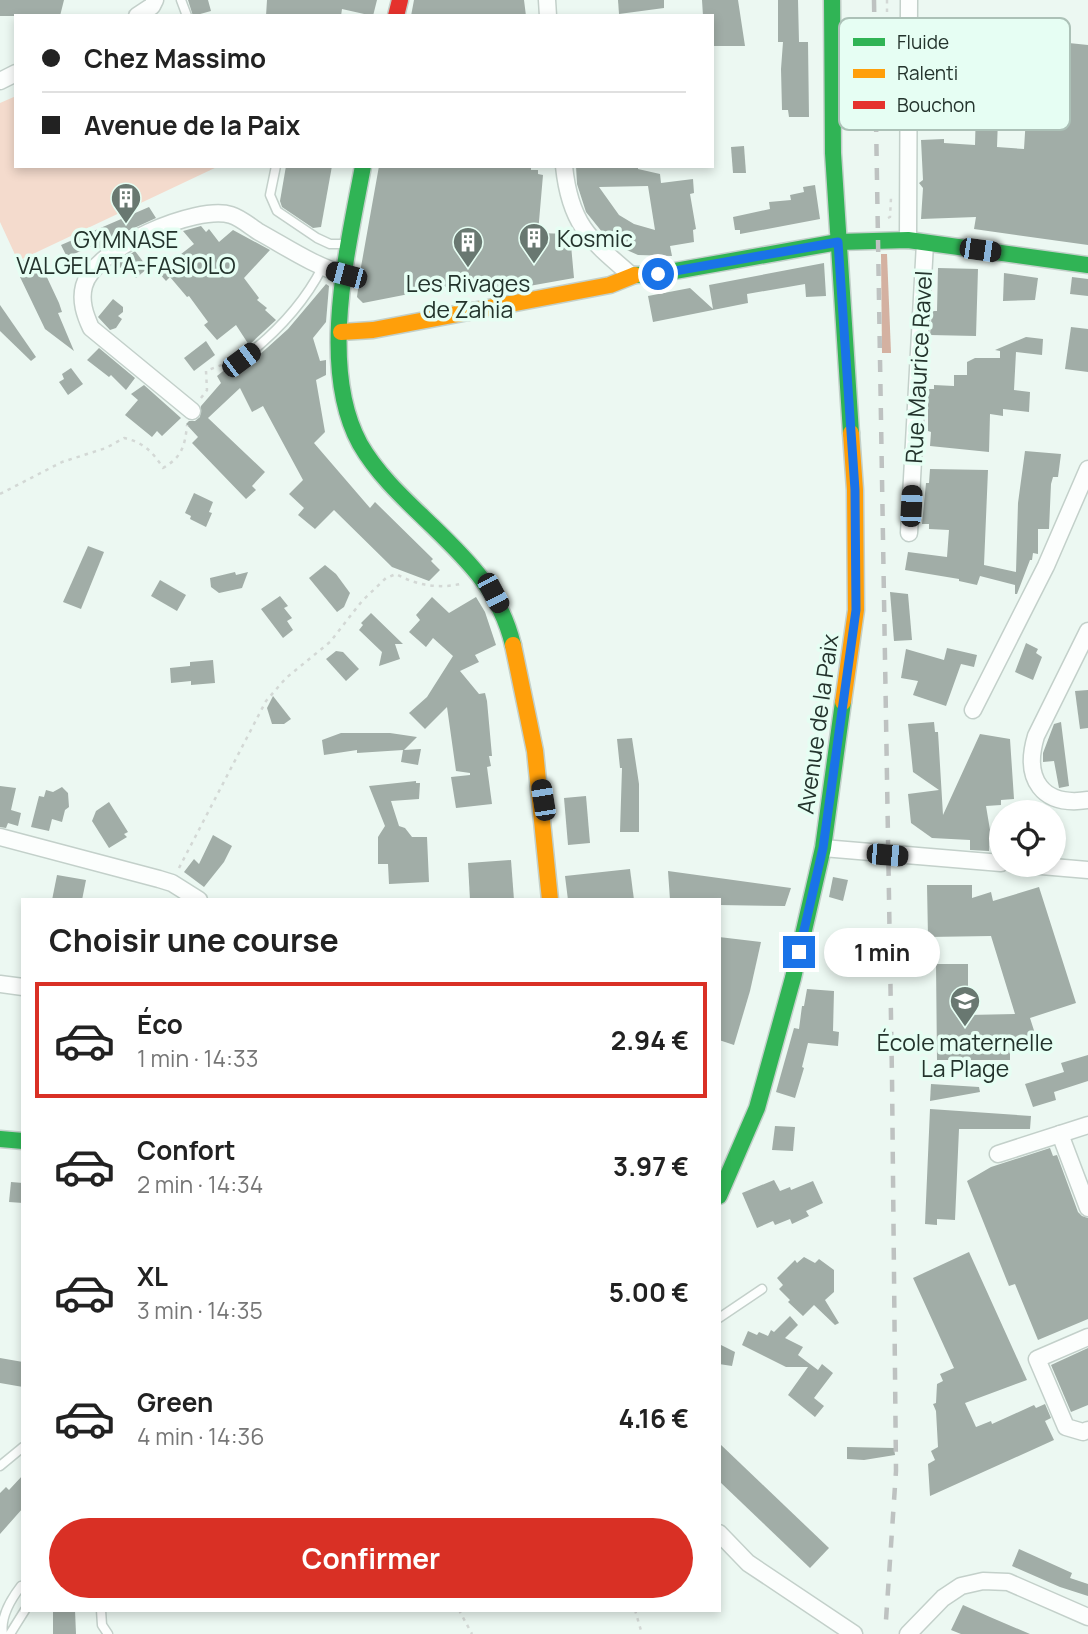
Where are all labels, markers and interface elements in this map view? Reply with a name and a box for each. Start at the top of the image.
legend [839,18,1070,130]
text: Fluide [897,29,949,55]
text: Chez Massimo [84,40,266,76]
text: Ralenti [897,60,958,86]
text: Bouchon [897,92,976,118]
text: Avenue de la Paix [84,107,300,143]
building icon: GYMNASE VALGELATA-FASIOLO [109,181,143,225]
building icon: Kosmic [517,221,551,265]
place label: Kosmic [557,222,633,254]
place label: GYMNASE VALGELATA-FASIOLO [16,223,236,281]
building icon: Les Rivages de Zahia [451,225,485,269]
car [958,237,1003,263]
route start [642,258,674,290]
car [323,259,370,291]
place label: Les Rivages de Zahia [406,267,530,325]
street label: Rue Maurice Ravel [897,270,939,464]
car [218,339,265,381]
car [900,484,923,528]
car [474,570,513,616]
street label: Avenue de la Paix [789,632,845,816]
car [530,778,557,822]
map controls [989,800,1066,877]
button: locate [989,800,1066,877]
car [866,843,909,867]
text: Choisir une course [49,918,339,962]
callout: 1 min [824,928,939,976]
route end [783,936,815,968]
text: 1 min [854,936,910,968]
school or university icon: École maternelle La Plage [948,984,982,1028]
text: Éco [137,1006,183,1042]
icon: car [53,1009,116,1072]
text: 2.94 € [611,1022,689,1058]
place label: École maternelle La Plage [877,1026,1053,1084]
text: 1 min · 14:33 [137,1042,258,1074]
text: Confort [137,1132,236,1168]
icon: car [53,1135,116,1198]
text: 3.97 € [613,1148,689,1184]
text: 2 min · 14:34 [137,1168,263,1200]
text: XL [137,1258,168,1294]
icon: car [53,1261,116,1324]
text: 5.00 € [609,1274,689,1310]
text: 3 min · 14:35 [137,1294,263,1326]
text: Green [137,1384,213,1420]
icon: car [53,1387,116,1450]
text: 4.16 € [618,1400,689,1436]
text: 4 min · 14:36 [137,1420,265,1452]
button: Confirmer [49,1518,693,1598]

